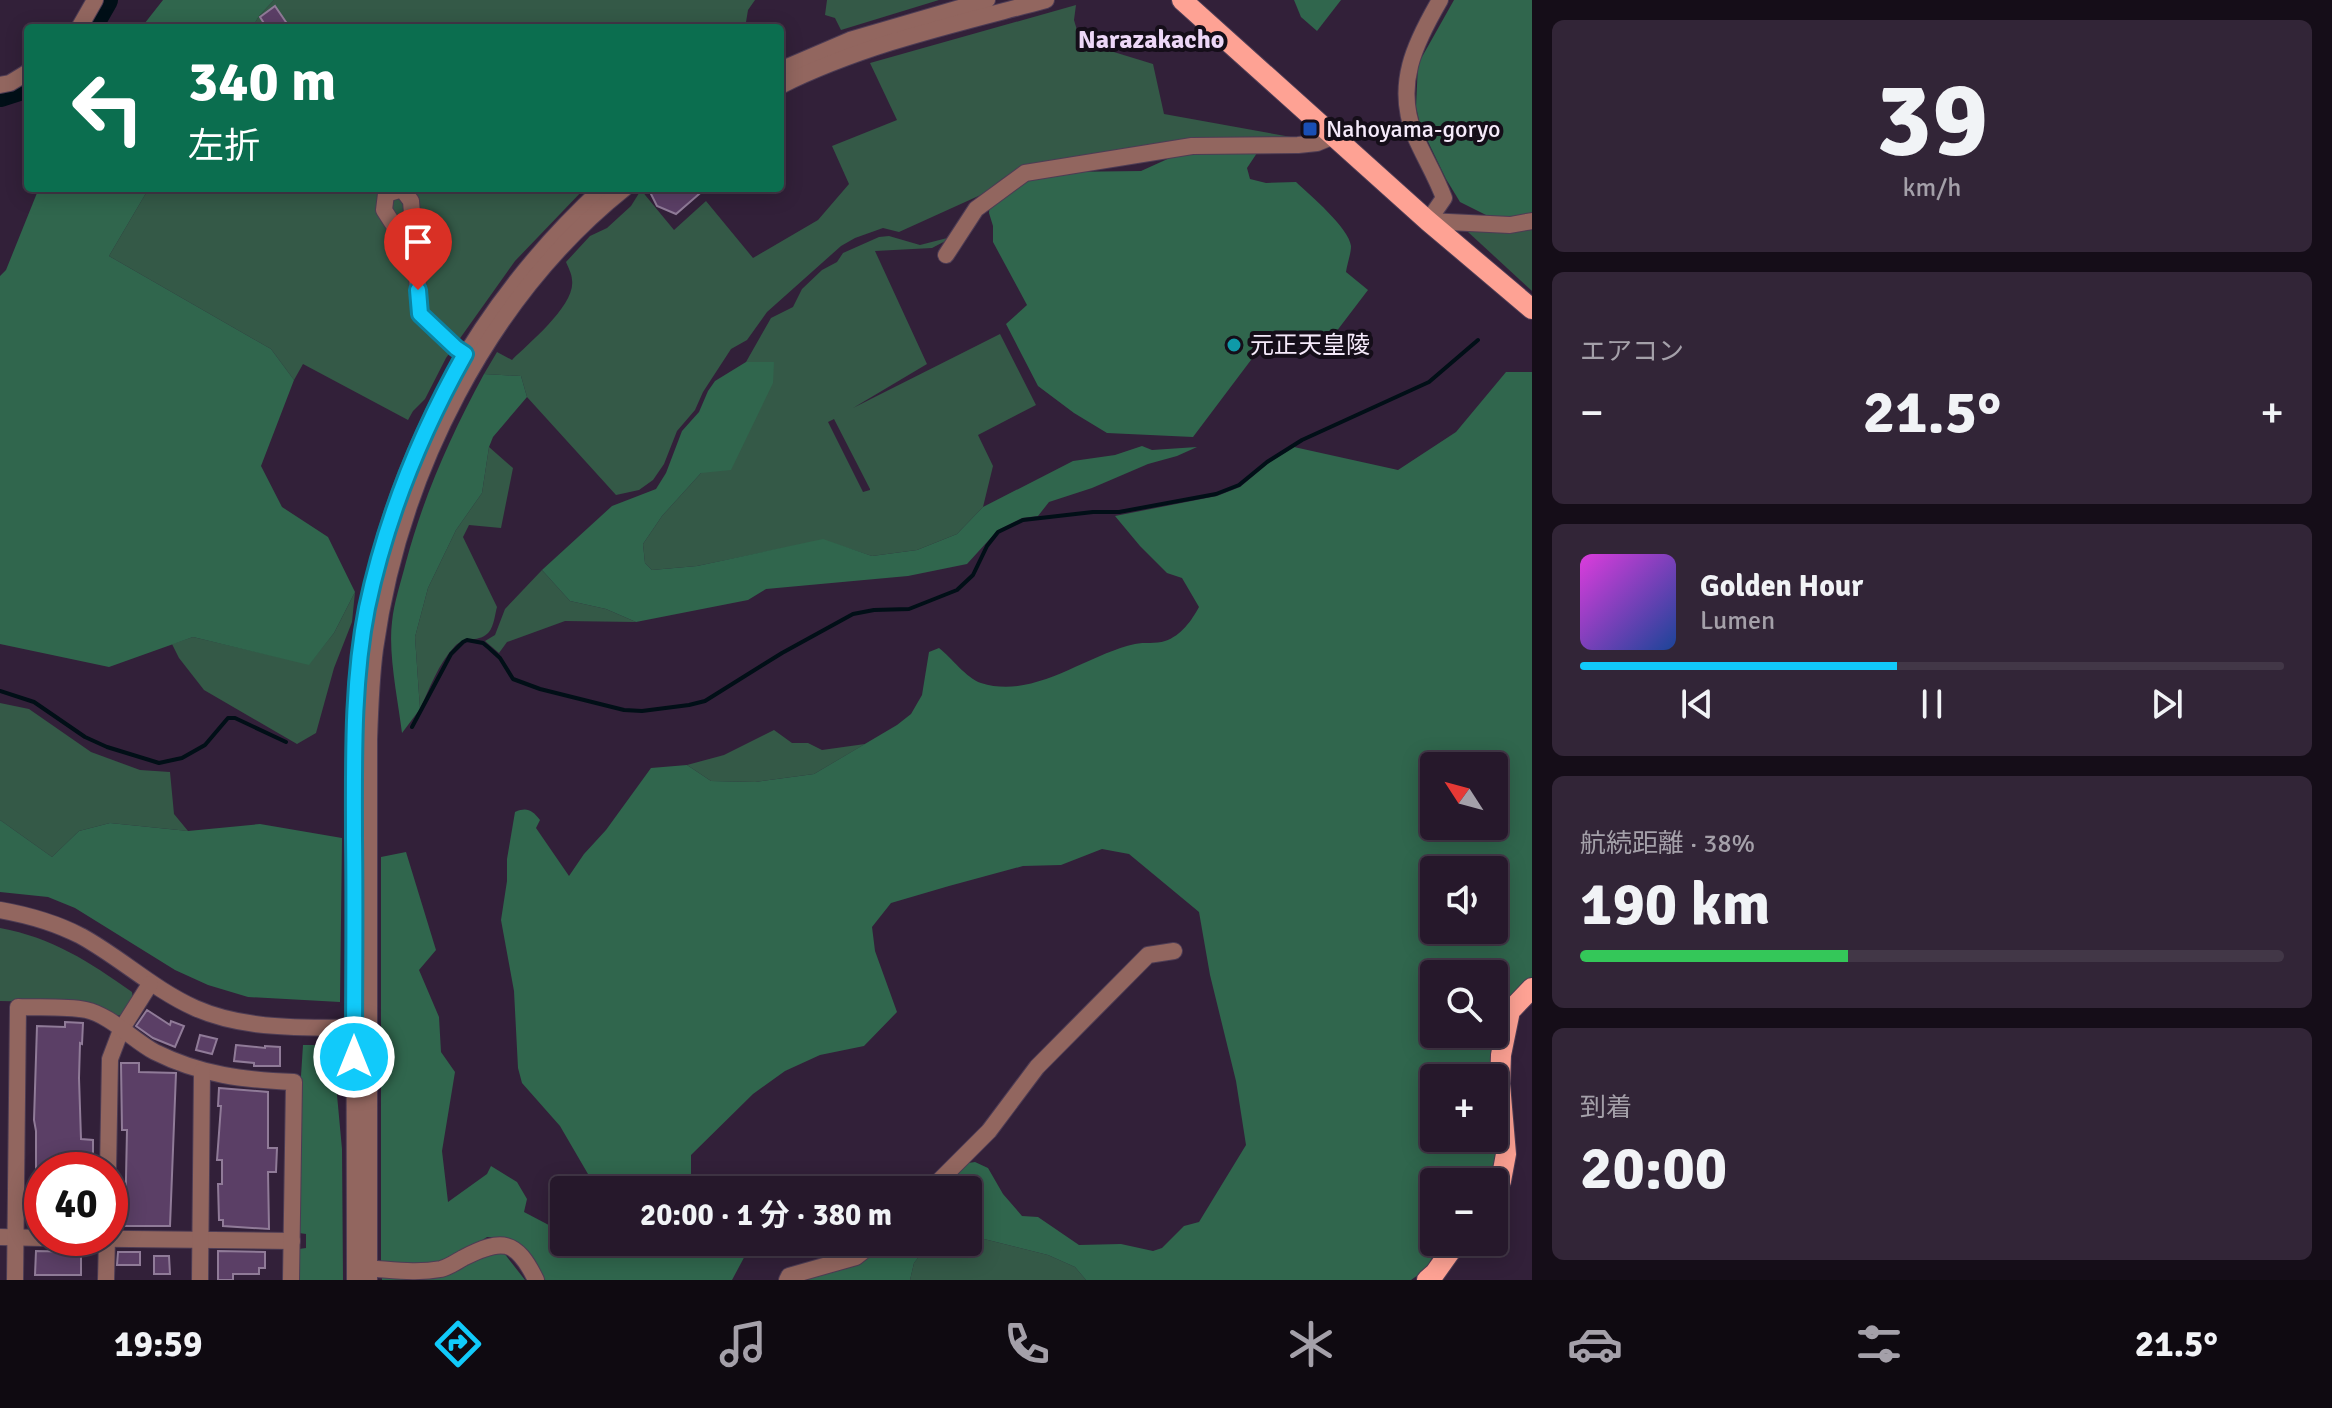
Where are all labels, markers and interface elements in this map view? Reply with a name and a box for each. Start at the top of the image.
district label: Narazakacho [1078,24,1224,56]
text: 340 m [188,47,336,116]
icon: left [56,56,160,160]
text: 39 [1876,56,1988,184]
place label: Nahoyama-goryo [1326,114,1500,144]
marker: Nahoyama-goryo [1301,120,1319,138]
text: 左折 [188,124,260,169]
text: km/h [1903,172,1961,204]
pin [384,208,452,290]
icon: arrive [396,220,440,264]
place label: 元正天皇陵 [1250,330,1370,360]
marker: 元正天皇陵 [1225,336,1243,354]
text: エアコン [1580,336,1684,368]
text: 21.5° [1863,376,2001,450]
text: − [1580,386,1604,440]
text: + [2260,386,2284,440]
text: Golden Hour [1700,568,1863,605]
text: Lumen [1700,605,1775,637]
icon: previous [1675,682,1719,726]
icon: pause [1910,682,1954,726]
icon: next [2145,682,2189,726]
north arrow [1420,752,1508,840]
map controls [1420,752,1508,1256]
text: 航続距離 · 38% [1580,828,1755,860]
button: sound [1420,856,1508,944]
text: 190 km [1580,868,1770,942]
button: search [1420,960,1508,1048]
position arrow [312,1015,396,1099]
button: + [1420,1064,1508,1152]
text: 到着 [1580,1092,1632,1124]
text: 20:00 [1580,1132,1727,1206]
speed limit sign: 40 [24,1152,128,1256]
button: − [1420,1168,1508,1256]
text: 20:00 · 1 分 · 380 m [640,1197,892,1234]
icon: directions [430,1316,486,1372]
icon: music [715,1316,771,1372]
icon: phone [999,1316,1055,1372]
icon: climate [1283,1316,1339,1372]
icon: car [1567,1316,1623,1372]
icon: filters [1851,1316,1907,1372]
text: 19:59 [114,1322,202,1367]
text: 21.5° [2135,1322,2218,1367]

